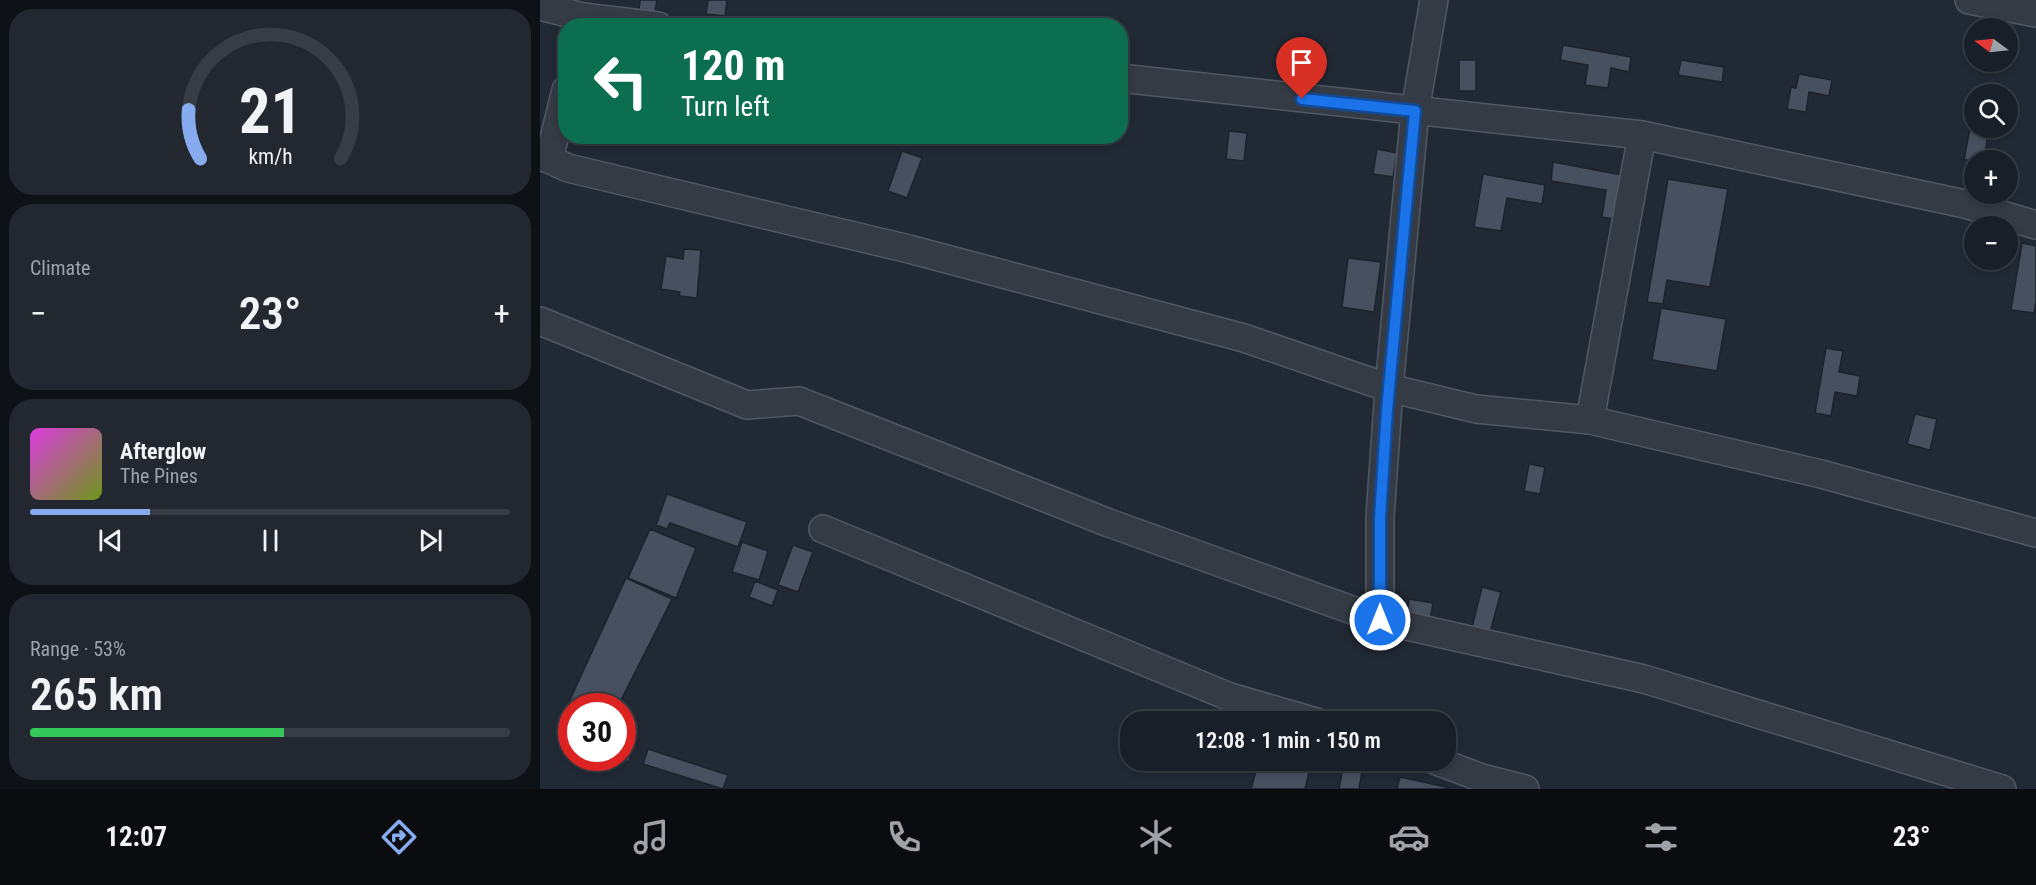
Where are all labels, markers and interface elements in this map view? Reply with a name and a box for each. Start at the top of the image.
north arrow [1964,18,2018,72]
map controls [1964,18,2018,270]
pin [1276,37,1327,99]
text: 120 m [681,41,786,90]
icon: left [582,42,660,120]
icon: arrive [1285,46,1318,79]
text: 21 [238,75,302,148]
button: search [1964,84,2018,138]
text: Turn left [681,91,770,123]
text: km/h [248,144,292,169]
button: + [1964,150,2018,204]
button: − [1964,216,2018,270]
text: Climate [30,256,90,280]
text: 23° [239,287,301,340]
text: − [30,294,47,333]
text: + [494,294,510,333]
text: Afterglow [120,439,206,464]
text: The Pines [120,464,198,488]
icon: previous [94,524,127,557]
icon: pause [254,524,287,557]
icon: next [414,524,447,557]
position arrow [1348,588,1412,652]
text: Range · 53% [30,637,126,661]
text: 265 km [30,668,163,721]
speed limit sign: 30 [558,693,636,771]
text: 12:08 · 1 min · 150 m [1195,728,1381,753]
icon: directions [378,816,420,858]
icon: music [630,816,672,858]
icon: phone [883,816,925,858]
icon: climate [1135,816,1177,858]
icon: car [1388,816,1430,858]
icon: filters [1640,816,1682,858]
text: 12:07 [105,821,167,853]
text: 23° [1893,821,1931,853]

